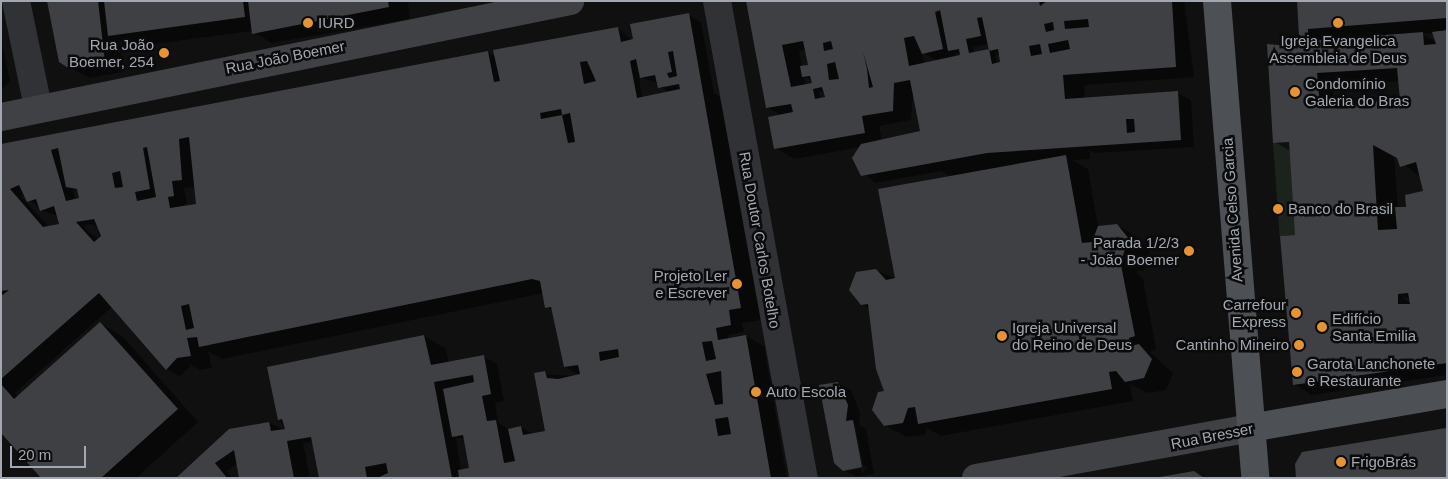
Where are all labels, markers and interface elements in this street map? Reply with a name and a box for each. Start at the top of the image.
place label: IURD [318,14,355,32]
marker: IURD [302,17,314,29]
marker: Igreja Evangelica Assembleia de Deus [1332,17,1344,29]
place label: Igreja Evangelica Assembleia de Deus [1269,31,1407,66]
place label: Rua João Boemer, 254 [69,35,154,70]
street label: Rua João Boemer [224,37,346,77]
marker: Rua João Boemer, 254 [158,47,170,59]
place label: Condomínio Galeria do Bras [1305,74,1409,109]
marker: Condomínio Galeria do Bras [1289,86,1301,98]
street label: Avenida Celso Garcia [1218,137,1246,283]
street label: Rua Doutor Carlos Botelho [736,150,784,330]
place label: Banco do Brasil [1288,200,1393,218]
marker: Banco do Brasil [1272,203,1284,215]
place label: Parada 1/2/3 - João Boemer [1081,233,1179,268]
marker: Parada 1/2/3 - João Boemer [1183,245,1195,257]
place label: Projeto Ler e Escrever [654,266,727,301]
marker: Projeto Ler e Escrever [731,278,743,290]
place label: Carrefour Express [1223,295,1286,330]
marker: Carrefour Express [1290,307,1302,319]
place label: Edifício Santa Emilia [1332,309,1416,344]
place label: Igreja Universal do Reino de Deus [1012,318,1132,353]
marker: Edifício Santa Emilia [1316,321,1328,333]
marker: Igreja Universal do Reino de Deus [996,330,1008,342]
place label: Cantinho Mineiro [1176,336,1289,354]
marker: Cantinho Mineiro [1293,339,1305,351]
place label: Garota Lanchonete e Restaurante [1307,354,1435,389]
marker: Garota Lanchonete e Restaurante [1291,366,1303,378]
place label: Auto Escola [766,383,846,401]
marker: Auto Escola [750,386,762,398]
street label: Rua Bresser [1169,419,1255,453]
scale bar [12,436,89,468]
text: 20 m [18,446,51,463]
place label: FrigoBrás [1351,453,1416,471]
marker: FrigoBrás [1335,456,1347,468]

